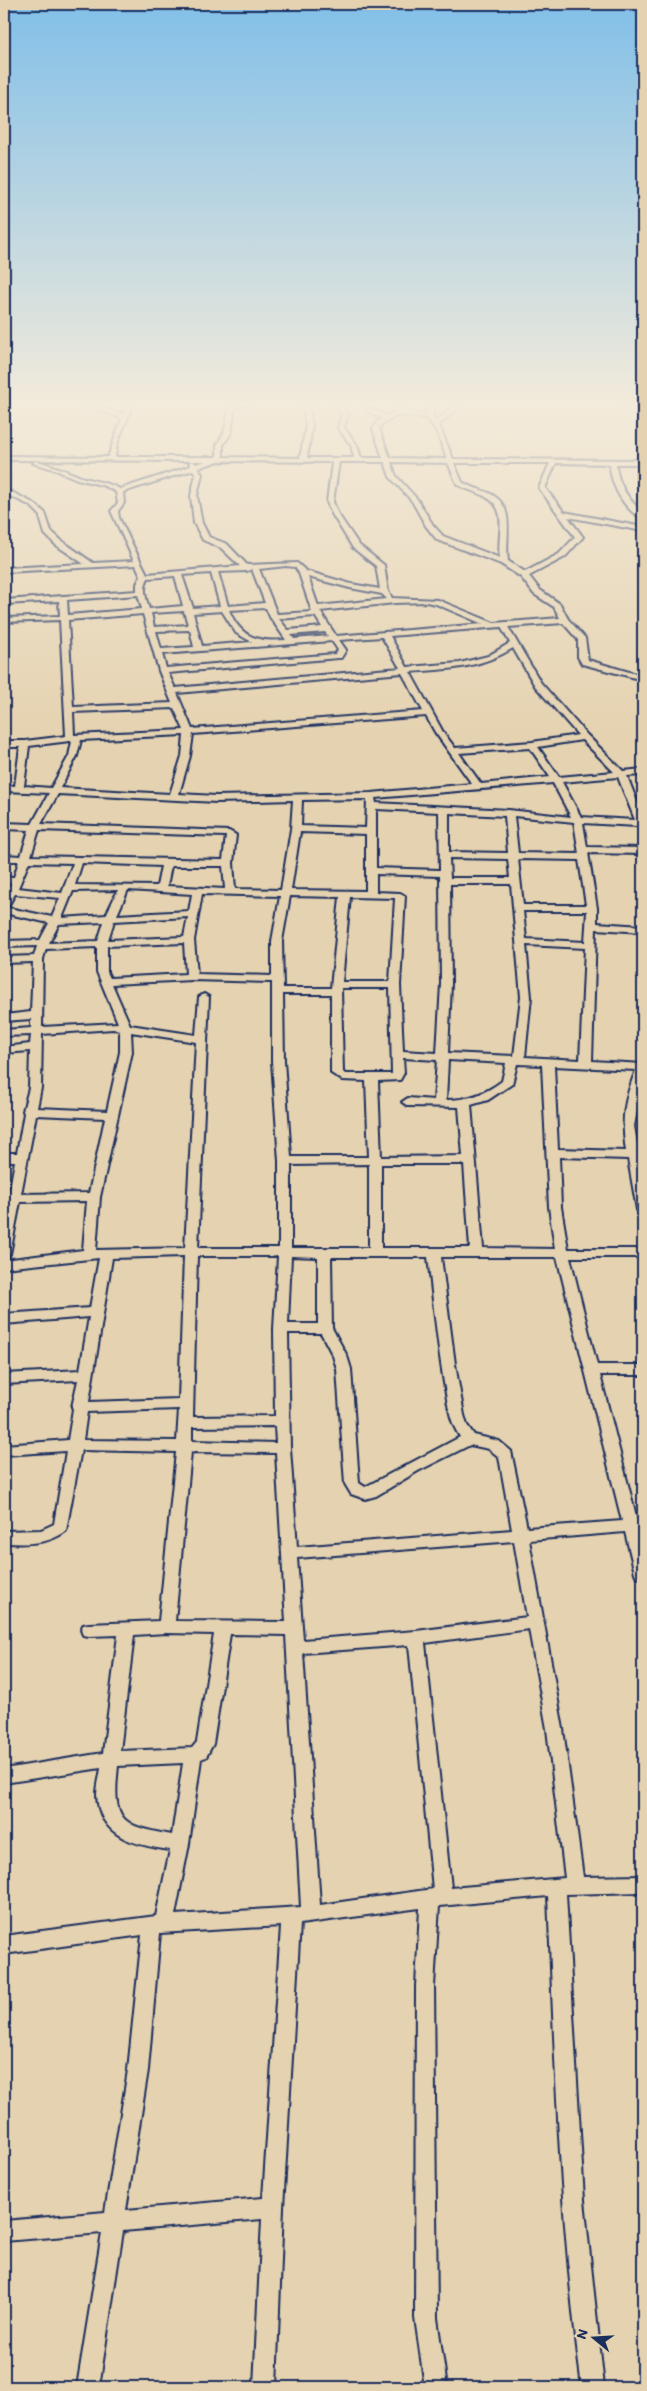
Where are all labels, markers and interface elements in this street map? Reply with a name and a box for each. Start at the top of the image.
north arrow [570,2314,620,2364]
text: N [573,2327,592,2341]

